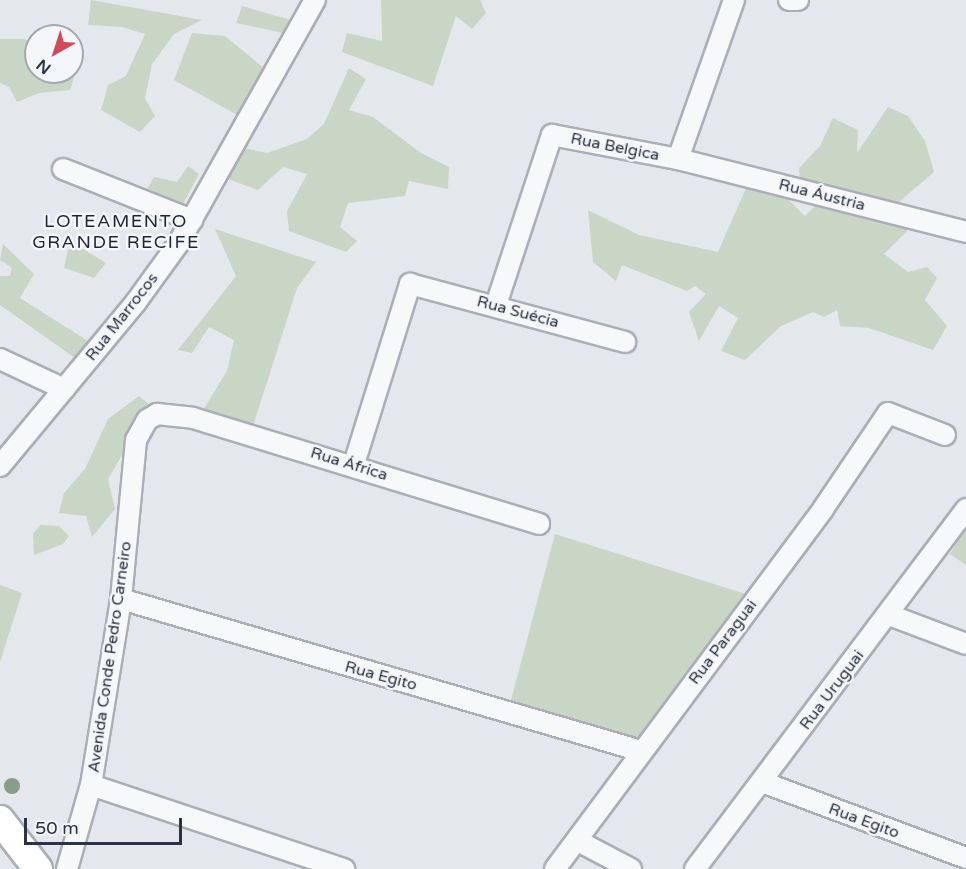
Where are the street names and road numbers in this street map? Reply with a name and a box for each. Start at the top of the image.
street label: Rua Belgica [569,129,661,165]
street label: Rua Áustria [777,175,867,215]
street label: Rua Marrocos [82,269,162,365]
street label: Rua Suécia [475,292,561,332]
street label: Rua África [308,443,390,485]
street label: Avenida Conde Pedro Carneiro [84,540,136,774]
street label: Rua Paraguai [685,596,761,688]
street label: Rua Uruguai [796,646,868,734]
street label: Rua Egito [343,657,419,695]
street label: Rua Egito [826,799,902,843]

